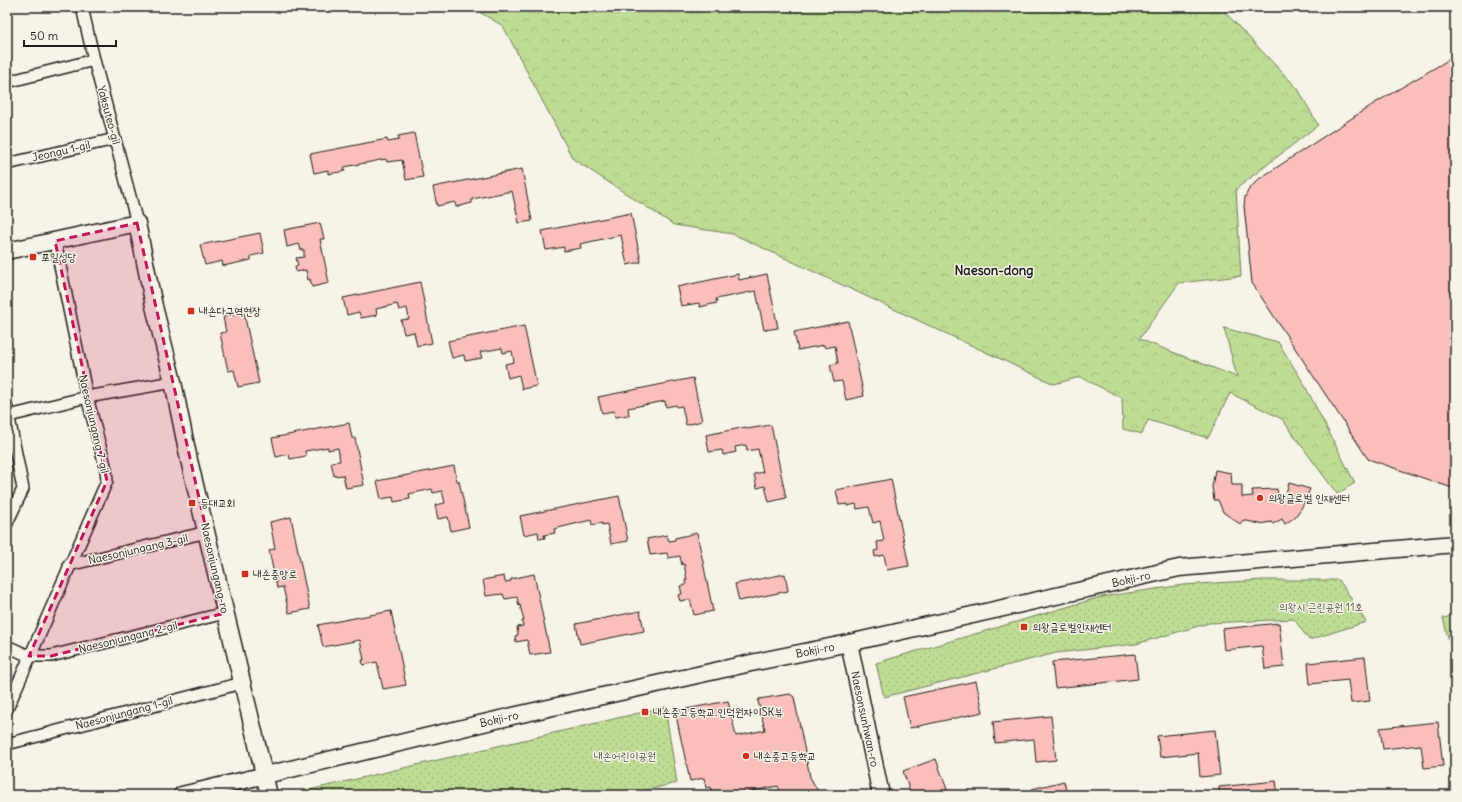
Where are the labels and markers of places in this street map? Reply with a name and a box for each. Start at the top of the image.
place label: 포일성당 [41,250,77,264]
marker: 포일성당 [28,252,38,262]
place label: 내손다구역현장 [199,304,261,318]
marker: 내손다구역현장 [186,306,196,316]
place label: 의왕글로벌 인재센터 [1268,491,1350,505]
marker: 의왕글로벌 인재센터 [1255,493,1265,503]
place label: 등대교회 [200,496,235,510]
marker: 등대교회 [187,498,197,508]
place label: 내손중앙로 [253,567,297,581]
marker: 내손중앙로 [240,569,250,579]
place label: 의왕글로벌인재센터 [1032,620,1112,634]
marker: 의왕글로벌인재센터 [1019,622,1029,632]
place label: 내손중고등학교.인덕원자이SK뷰 [653,705,783,719]
marker: 내손중고등학교.인덕원자이SK뷰 [640,707,650,717]
place label: 내손중고등학교 [754,749,816,763]
marker: 내손중고등학교 [741,751,751,761]

